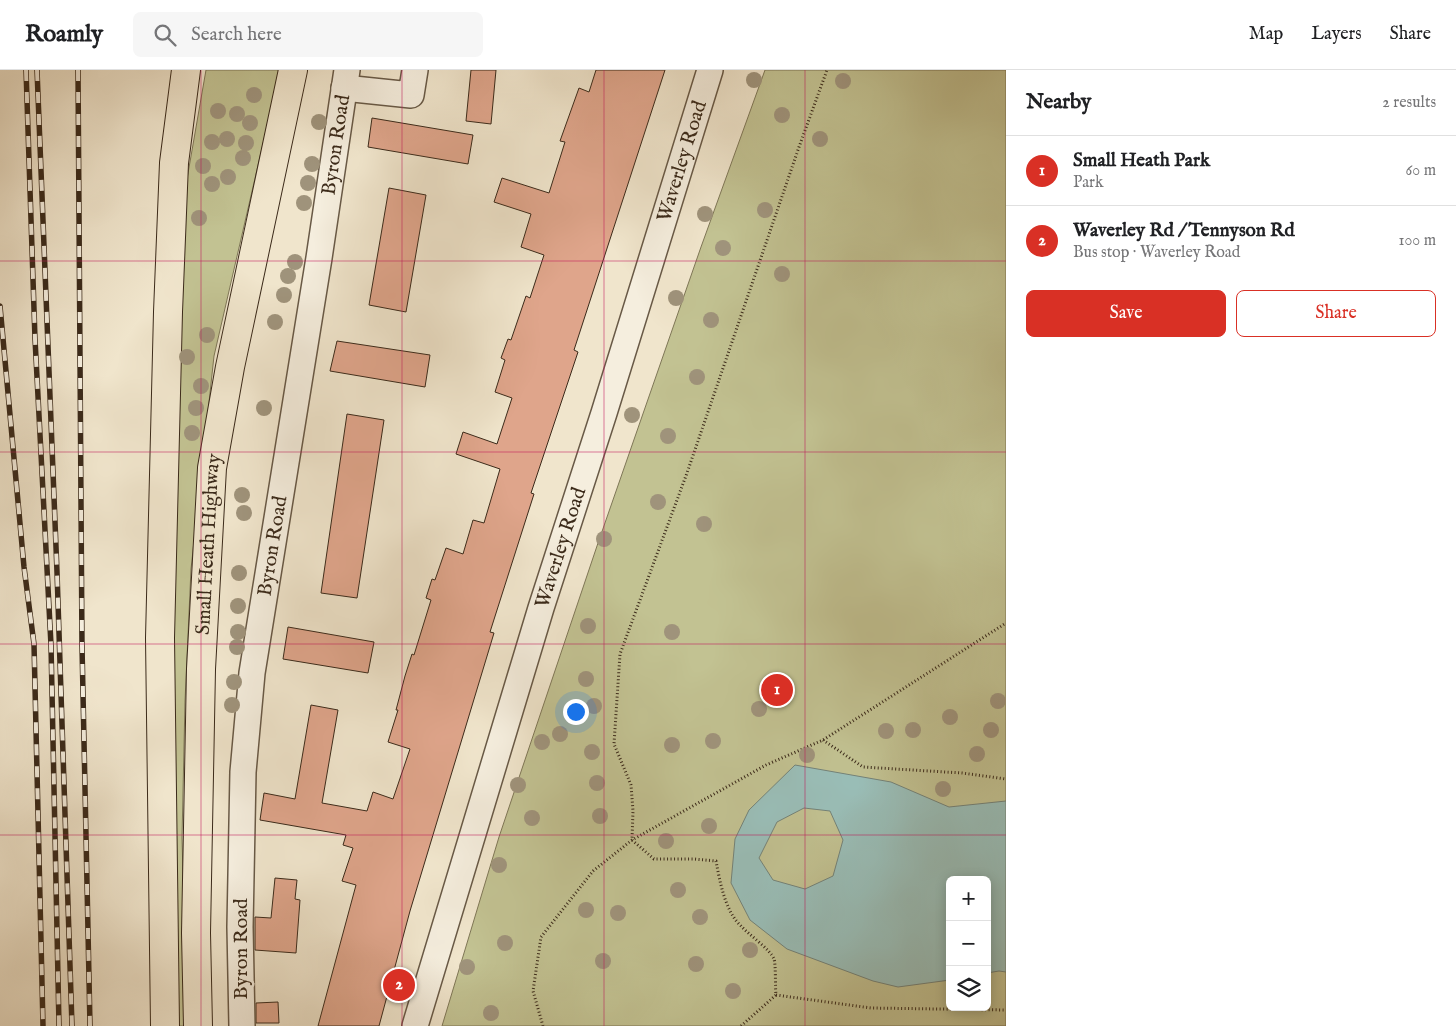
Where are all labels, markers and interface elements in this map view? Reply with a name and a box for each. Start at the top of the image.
search box [133,12,483,57]
text: Roamly [25,19,103,50]
icon: search [151,21,179,49]
text: Search here [191,23,282,47]
text: Map [1249,23,1283,46]
text: Layers [1311,23,1362,46]
text: Share [1390,23,1431,46]
text: Nearby [1026,89,1091,116]
street label: Byron Road [316,93,356,197]
text: 2 results [1382,93,1436,113]
street label: Waverley Road [651,97,712,225]
text: Small Heath Park [1073,149,1210,173]
text: 1 [1039,161,1045,181]
text: 60 m [1406,161,1436,181]
text: Park [1073,173,1103,193]
text: Waverley Rd / Tennyson Rd [1073,219,1295,243]
text: 2 [1038,231,1046,251]
text: 100 m [1399,231,1436,251]
text: Bus stop · Waverley Road [1073,243,1240,263]
button: Save [1026,290,1226,337]
button: Share [1236,290,1436,337]
street label: Small Heath Highway [190,451,227,636]
street label: Waverley Road [529,484,592,611]
street label: Byron Road [252,494,293,598]
pin: 1 [761,671,793,709]
your location [563,699,589,725]
map controls [946,876,991,1011]
button: + [946,876,991,921]
street label: Byron Road [229,898,254,1000]
button: − [946,921,991,966]
pin: 2 [383,966,415,1004]
button: layers [946,966,991,1011]

